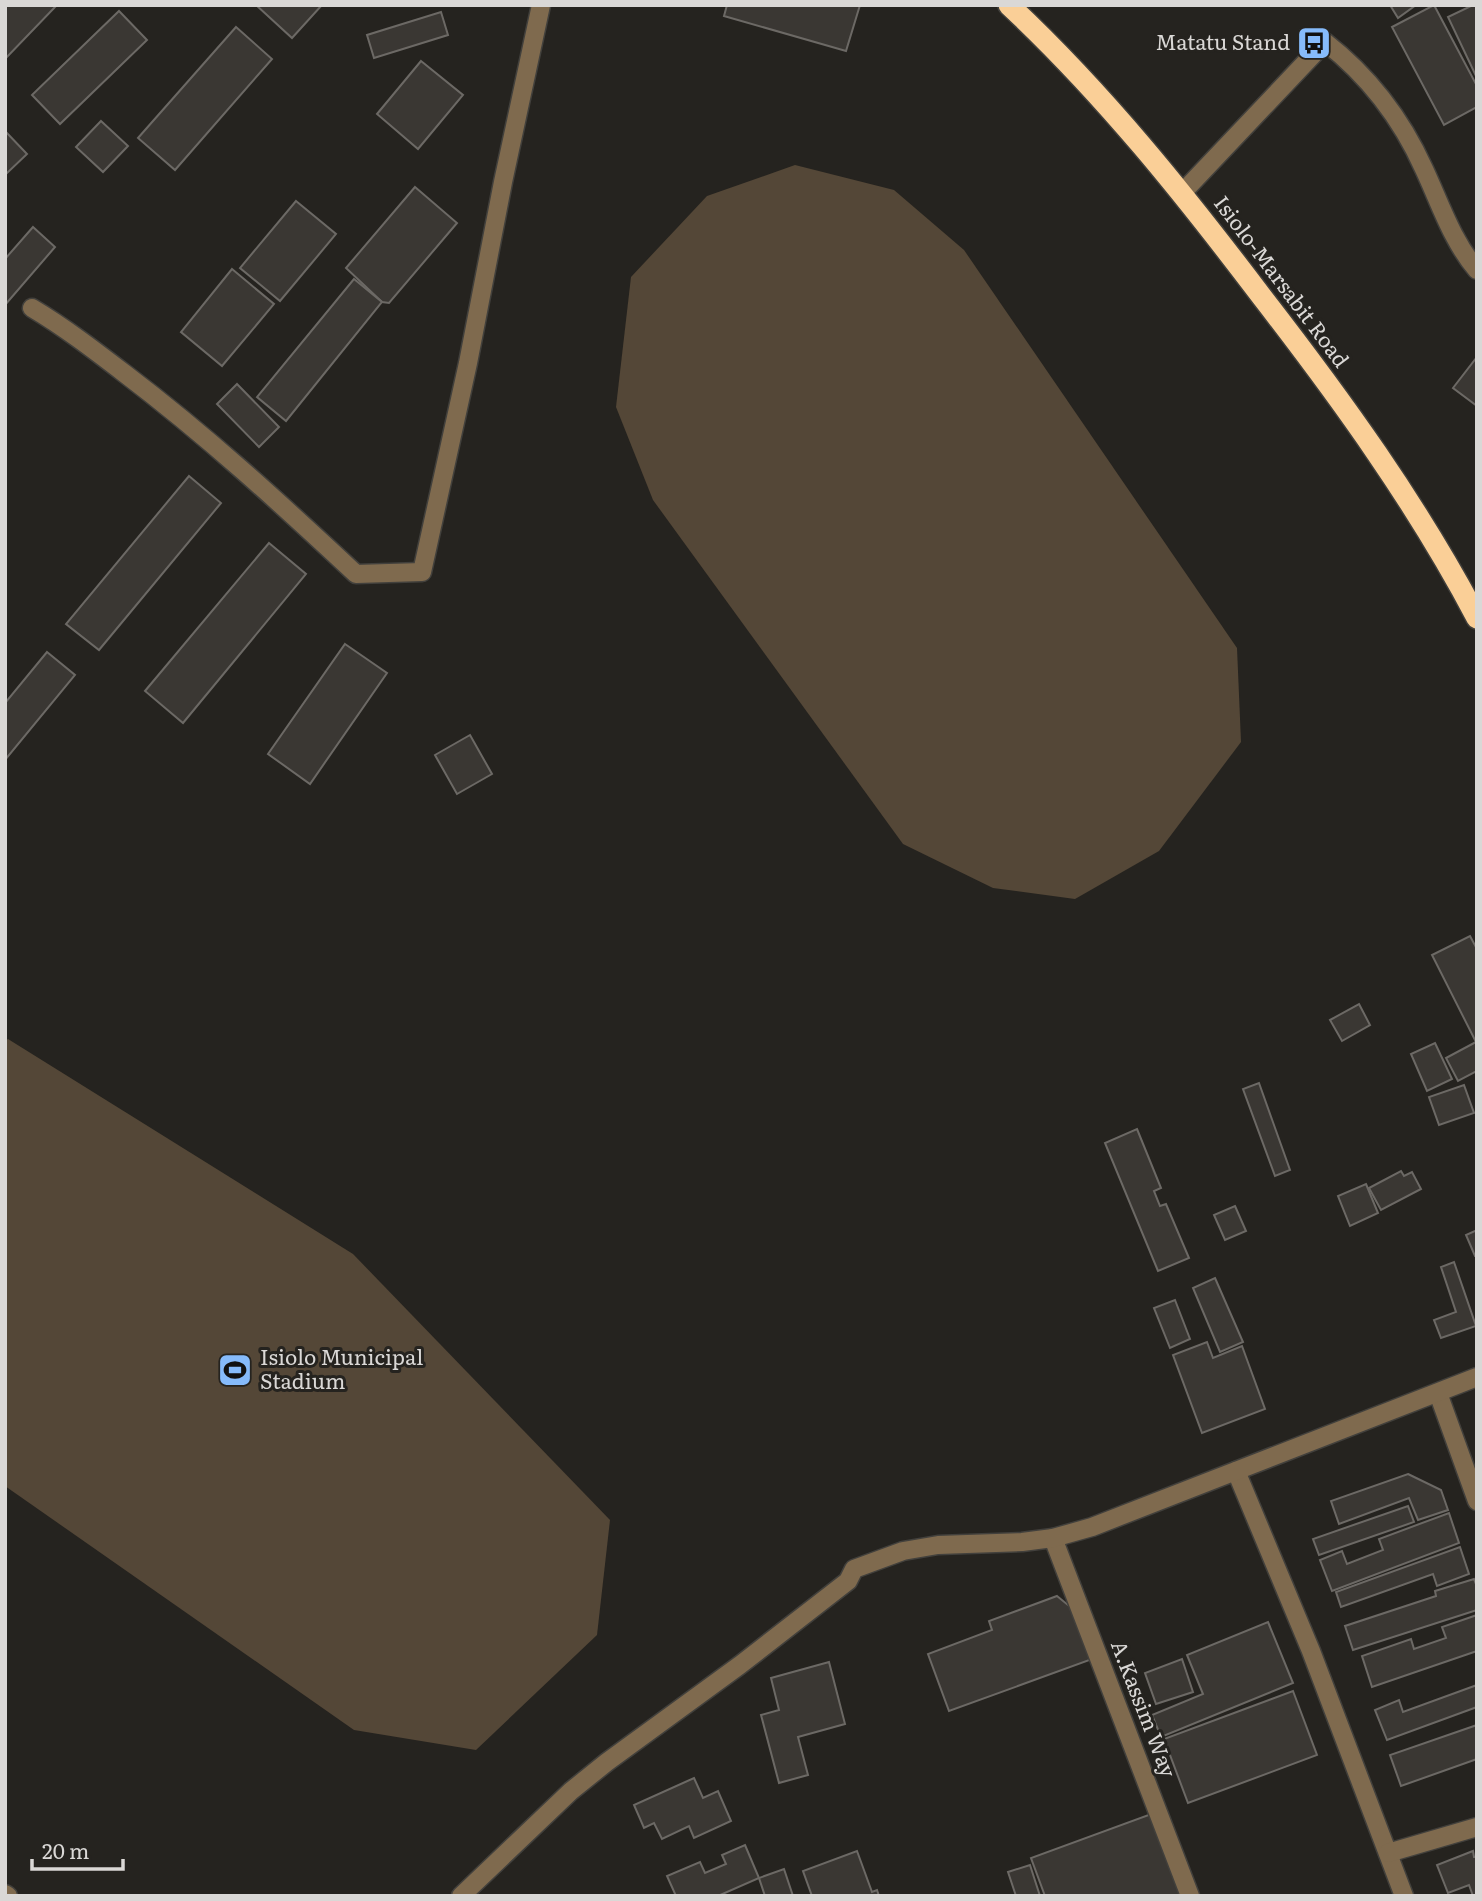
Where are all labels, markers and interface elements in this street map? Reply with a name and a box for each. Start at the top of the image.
bus stop icon: Matatu Stand [1295,24,1333,62]
place label: Matatu Stand [1156,25,1290,56]
street label: Isiolo-Marsabit Road [1208,188,1358,373]
place label: Isiolo Municipal Stadium [260,1340,423,1395]
sports icon: Isiolo Municipal Stadium [216,1351,254,1389]
street label: A.Kassim Way [1105,1635,1186,1782]
scale bar [32,1828,122,1872]
text: 20 m [42,1834,89,1865]

